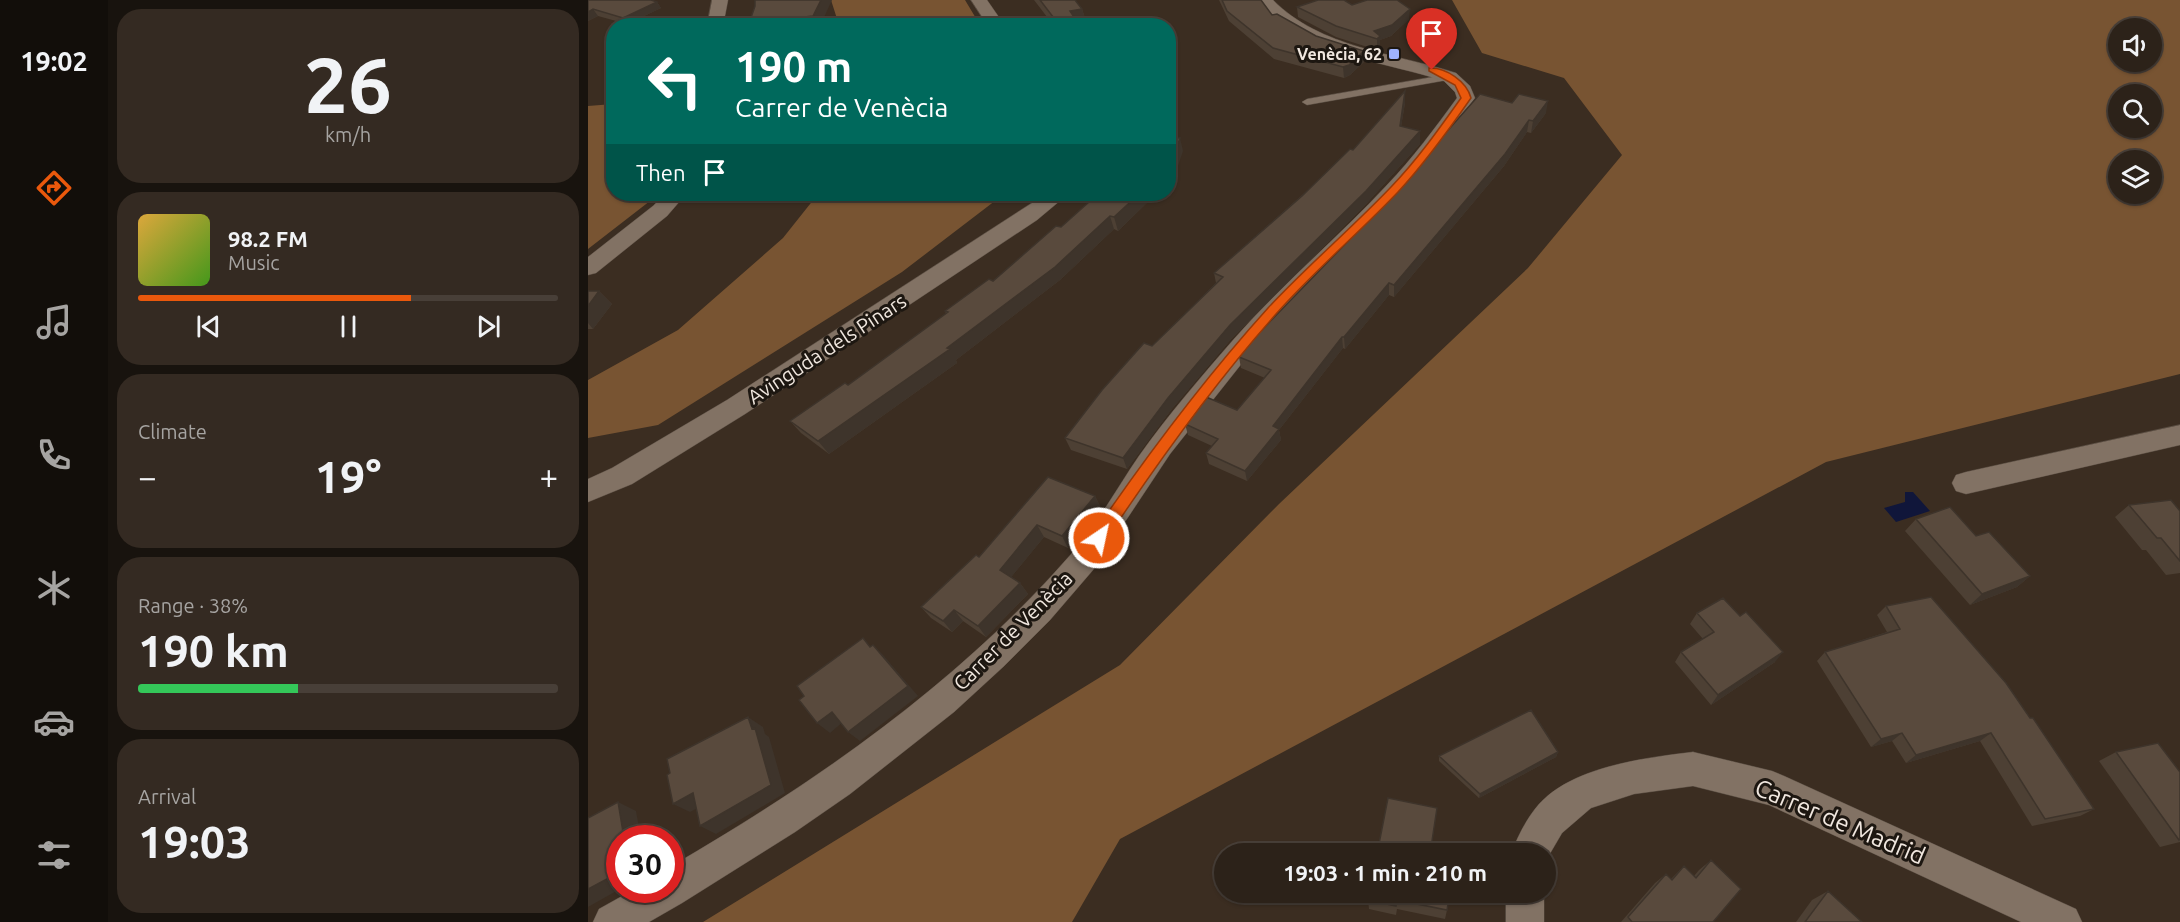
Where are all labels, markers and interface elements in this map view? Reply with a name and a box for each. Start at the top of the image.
pin [1406,8,1457,70]
icon: arrive [1415,17,1448,50]
map controls [2108,18,2162,204]
button: sound [2108,18,2162,72]
text: 26 [304,40,392,128]
icon: left [636,42,714,120]
text: 190 m [735,43,852,90]
place label: Venècia, 62 [1297,45,1382,63]
text: 19:02 [20,46,88,76]
marker: Venècia, 62 [1387,47,1401,61]
button: search [2108,84,2162,138]
text: Carrer de Venècia [735,92,949,122]
text: km/h [325,123,371,146]
button: layers [2108,150,2162,204]
icon: arrive [698,156,731,189]
text: Then [636,160,686,185]
icon: directions [33,167,75,209]
text: 98.2 FM [228,226,308,251]
text: Music [228,251,280,274]
street label: Avinguda dels Pinars [743,289,910,408]
icon: music [33,301,75,343]
icon: previous [192,310,225,343]
icon: pause [332,310,365,343]
icon: next [472,310,505,343]
text: Climate [138,420,207,443]
icon: phone [33,434,75,476]
text: 19° [315,451,381,502]
text: − [138,458,157,495]
text: + [539,458,558,495]
position arrow [1067,506,1131,570]
icon: climate [33,567,75,609]
street label: Carrer de Venècia [949,567,1077,695]
text: Range · 38% [138,594,248,617]
text: 190 km [138,625,289,676]
icon: car [33,701,75,743]
street label: Carrer de Madrid [1751,774,1929,870]
text: Arrival [138,785,196,808]
text: 19:03 [138,816,251,867]
speed limit sign: 30 [606,825,684,903]
icon: filters [33,834,75,876]
text: 19:03 · 1 min · 210 m [1283,860,1487,885]

